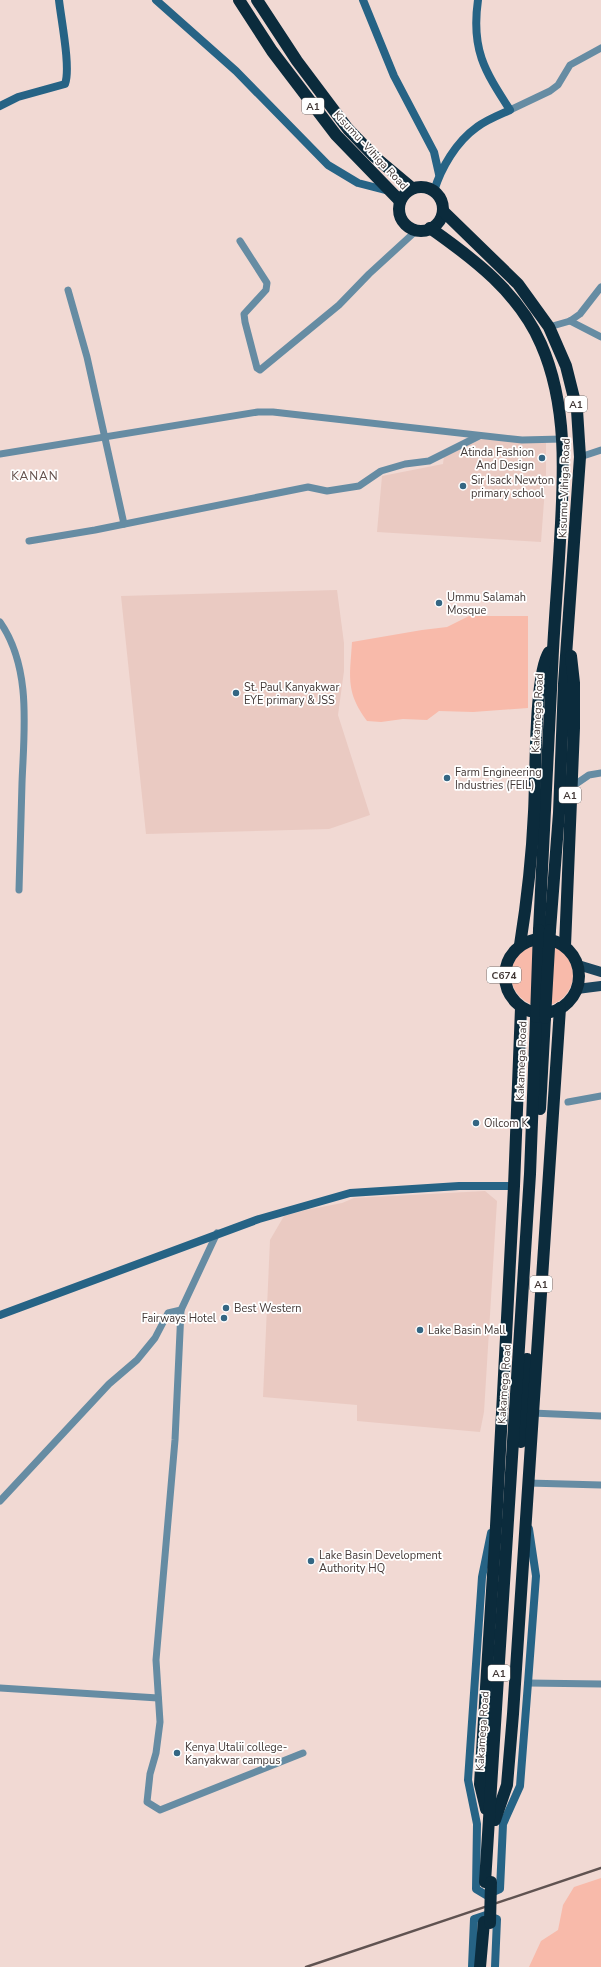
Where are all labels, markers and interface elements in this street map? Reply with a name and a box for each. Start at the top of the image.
road number: A1 [302,98,324,114]
street label: Kisumu -Vihiga Road [330,108,411,193]
road number: A1 [565,396,587,412]
street label: Kisumu-Vihiga Road [555,438,574,538]
place label: Atinda Fashion And Design [460,445,534,473]
marker: Atinda Fashion And Design [537,453,547,463]
district label: KANAN [11,468,59,484]
place label: Sir Isack Newton primary school [471,473,554,501]
marker: Sir Isack Newton primary school [458,481,468,491]
place label: Ummu Salamah Mosque [447,590,526,618]
marker: Ummu Salamah Mosque [434,598,444,608]
street label: Kakamega Road [528,673,547,753]
place label: St. Paul Kanyakwar EYE primary & JSS [244,680,339,708]
marker: St. Paul Kanyakwar EYE primary & JSS [231,688,241,698]
place label: Farm Engineering Industries (FEIL) [455,765,542,793]
marker: Farm Engineering Industries (FEIL) [442,773,452,783]
road number: A1 [559,787,581,803]
road number: C674 [487,967,521,983]
street label: Kakamega Road [513,1021,530,1101]
place label: Oilcom K [484,1116,530,1131]
marker: Oilcom K [471,1118,481,1128]
road number: A1 [530,1276,552,1292]
place label: Best Western [234,1301,302,1316]
marker: Best Western [221,1303,231,1313]
place label: Fairways Hotel [142,1311,217,1326]
marker: Fairways Hotel [219,1313,229,1323]
place label: Lake Basin Mall [428,1323,507,1338]
marker: Lake Basin Mall [415,1325,425,1335]
street label: Kakamega Road [494,1344,515,1424]
place label: Lake Basin Development Authority HQ [319,1548,442,1576]
marker: Lake Basin Development Authority HQ [306,1556,316,1566]
road number: A1 [488,1665,510,1681]
street label: Kakamega Road [472,1691,493,1771]
place label: Kenya Utalii college- Kanyakwar campus [185,1740,287,1768]
marker: Kenya Utalii college- Kanyakwar campus [172,1748,182,1758]

